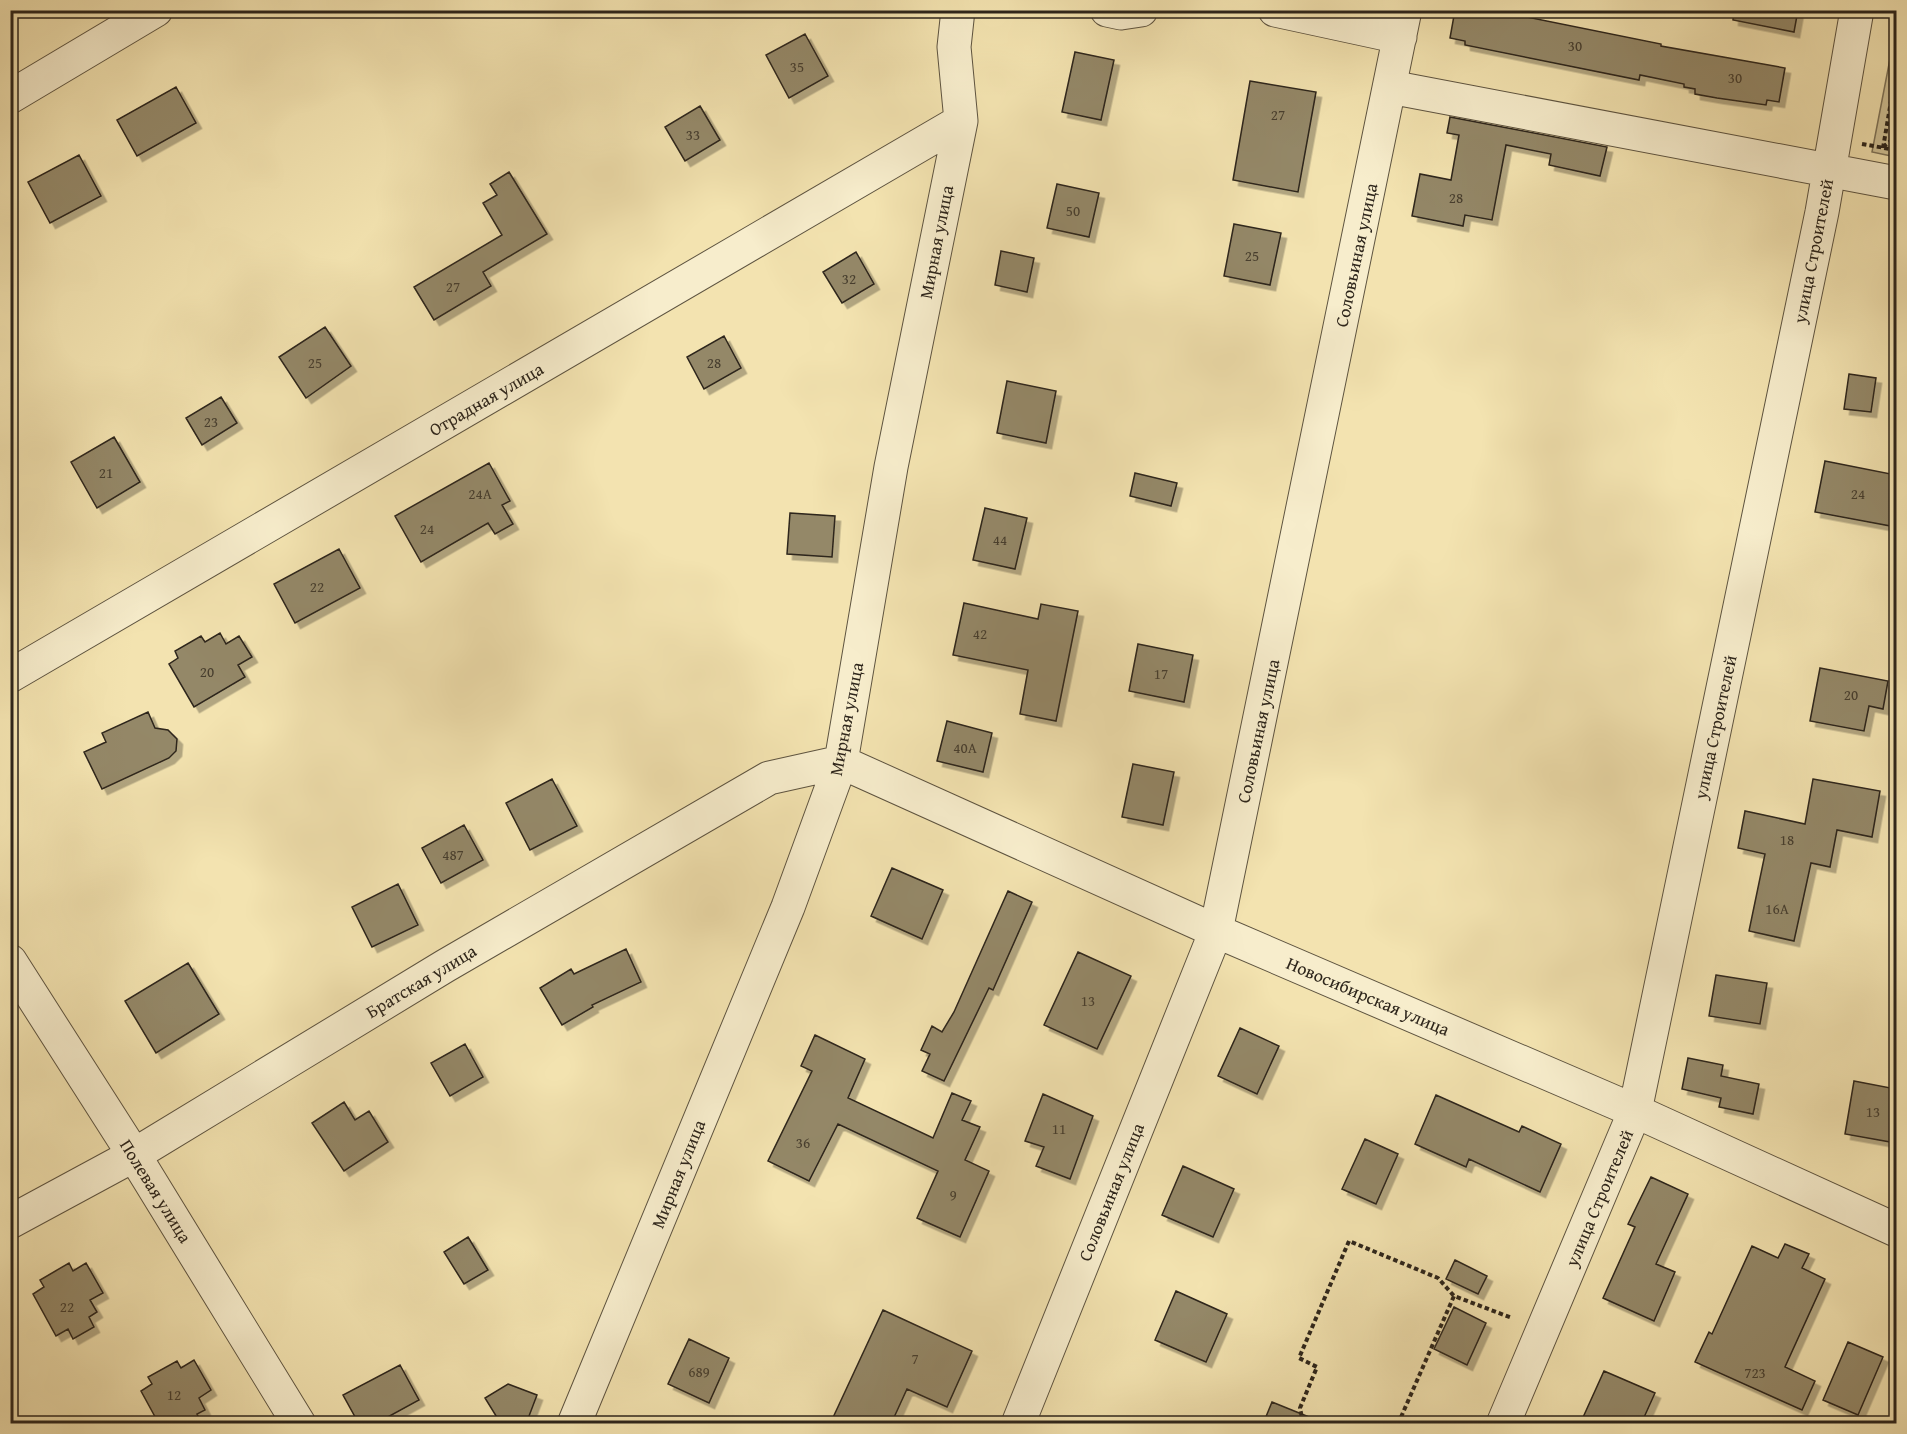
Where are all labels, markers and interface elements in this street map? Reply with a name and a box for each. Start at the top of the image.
house number: 30 [1568,35,1582,56]
house number: 35 [790,56,804,77]
house number: 30 [1728,67,1742,88]
house number: 27 [1271,104,1285,125]
house number: 33 [686,124,700,145]
street label: улица Строителей [1786,176,1840,327]
street label: Соловьиная улица [1328,180,1385,330]
street label: Мирная улица [912,182,960,301]
house number: 28 [1449,187,1463,208]
house number: 50 [1066,200,1080,221]
house number: 25 [1245,245,1259,266]
house number: 32 [842,268,856,289]
house number: 27 [446,276,460,297]
house number: 25 [308,352,322,373]
house number: 28 [707,352,721,373]
street label: Отрадная улица [424,355,549,443]
house number: 23 [204,411,218,432]
house number: 21 [99,462,113,483]
house number: 24А [468,483,492,504]
house number: 24 [1851,483,1865,504]
house number: 24 [420,518,434,539]
house number: 44 [993,529,1007,550]
house number: 22 [310,576,324,597]
house number: 42 [973,623,987,644]
street label: улица Строителей [1686,652,1744,803]
street label: Соловьиная улица [1230,656,1287,806]
street label: Мирная улица [822,659,870,778]
house number: 20 [200,661,214,682]
house number: 17 [1154,663,1168,684]
house number: 20 [1844,684,1858,705]
house number: 40А [953,737,977,758]
house number: 18 [1780,829,1794,850]
house number: 487 [442,844,464,865]
house number: 16А [1765,898,1789,919]
street label: Братская улица [361,937,482,1025]
street label: Новосибирская улица [1282,949,1454,1043]
house number: 13 [1081,990,1095,1011]
house number: 13 [1866,1101,1880,1122]
street label: Мирная улица [644,1115,712,1232]
house number: 11 [1052,1118,1066,1139]
street label: Соловьиная улица [1071,1119,1151,1265]
street label: улица Строителей [1557,1125,1640,1272]
house number: 36 [796,1132,810,1153]
street label: Полевая улица [113,1134,199,1249]
house number: 9 [949,1184,957,1205]
house number: 22 [60,1296,74,1317]
house number: 7 [911,1348,919,1369]
house number: 689 [688,1361,710,1382]
house number: 723 [1744,1362,1766,1383]
house number: 12 [167,1384,181,1405]

